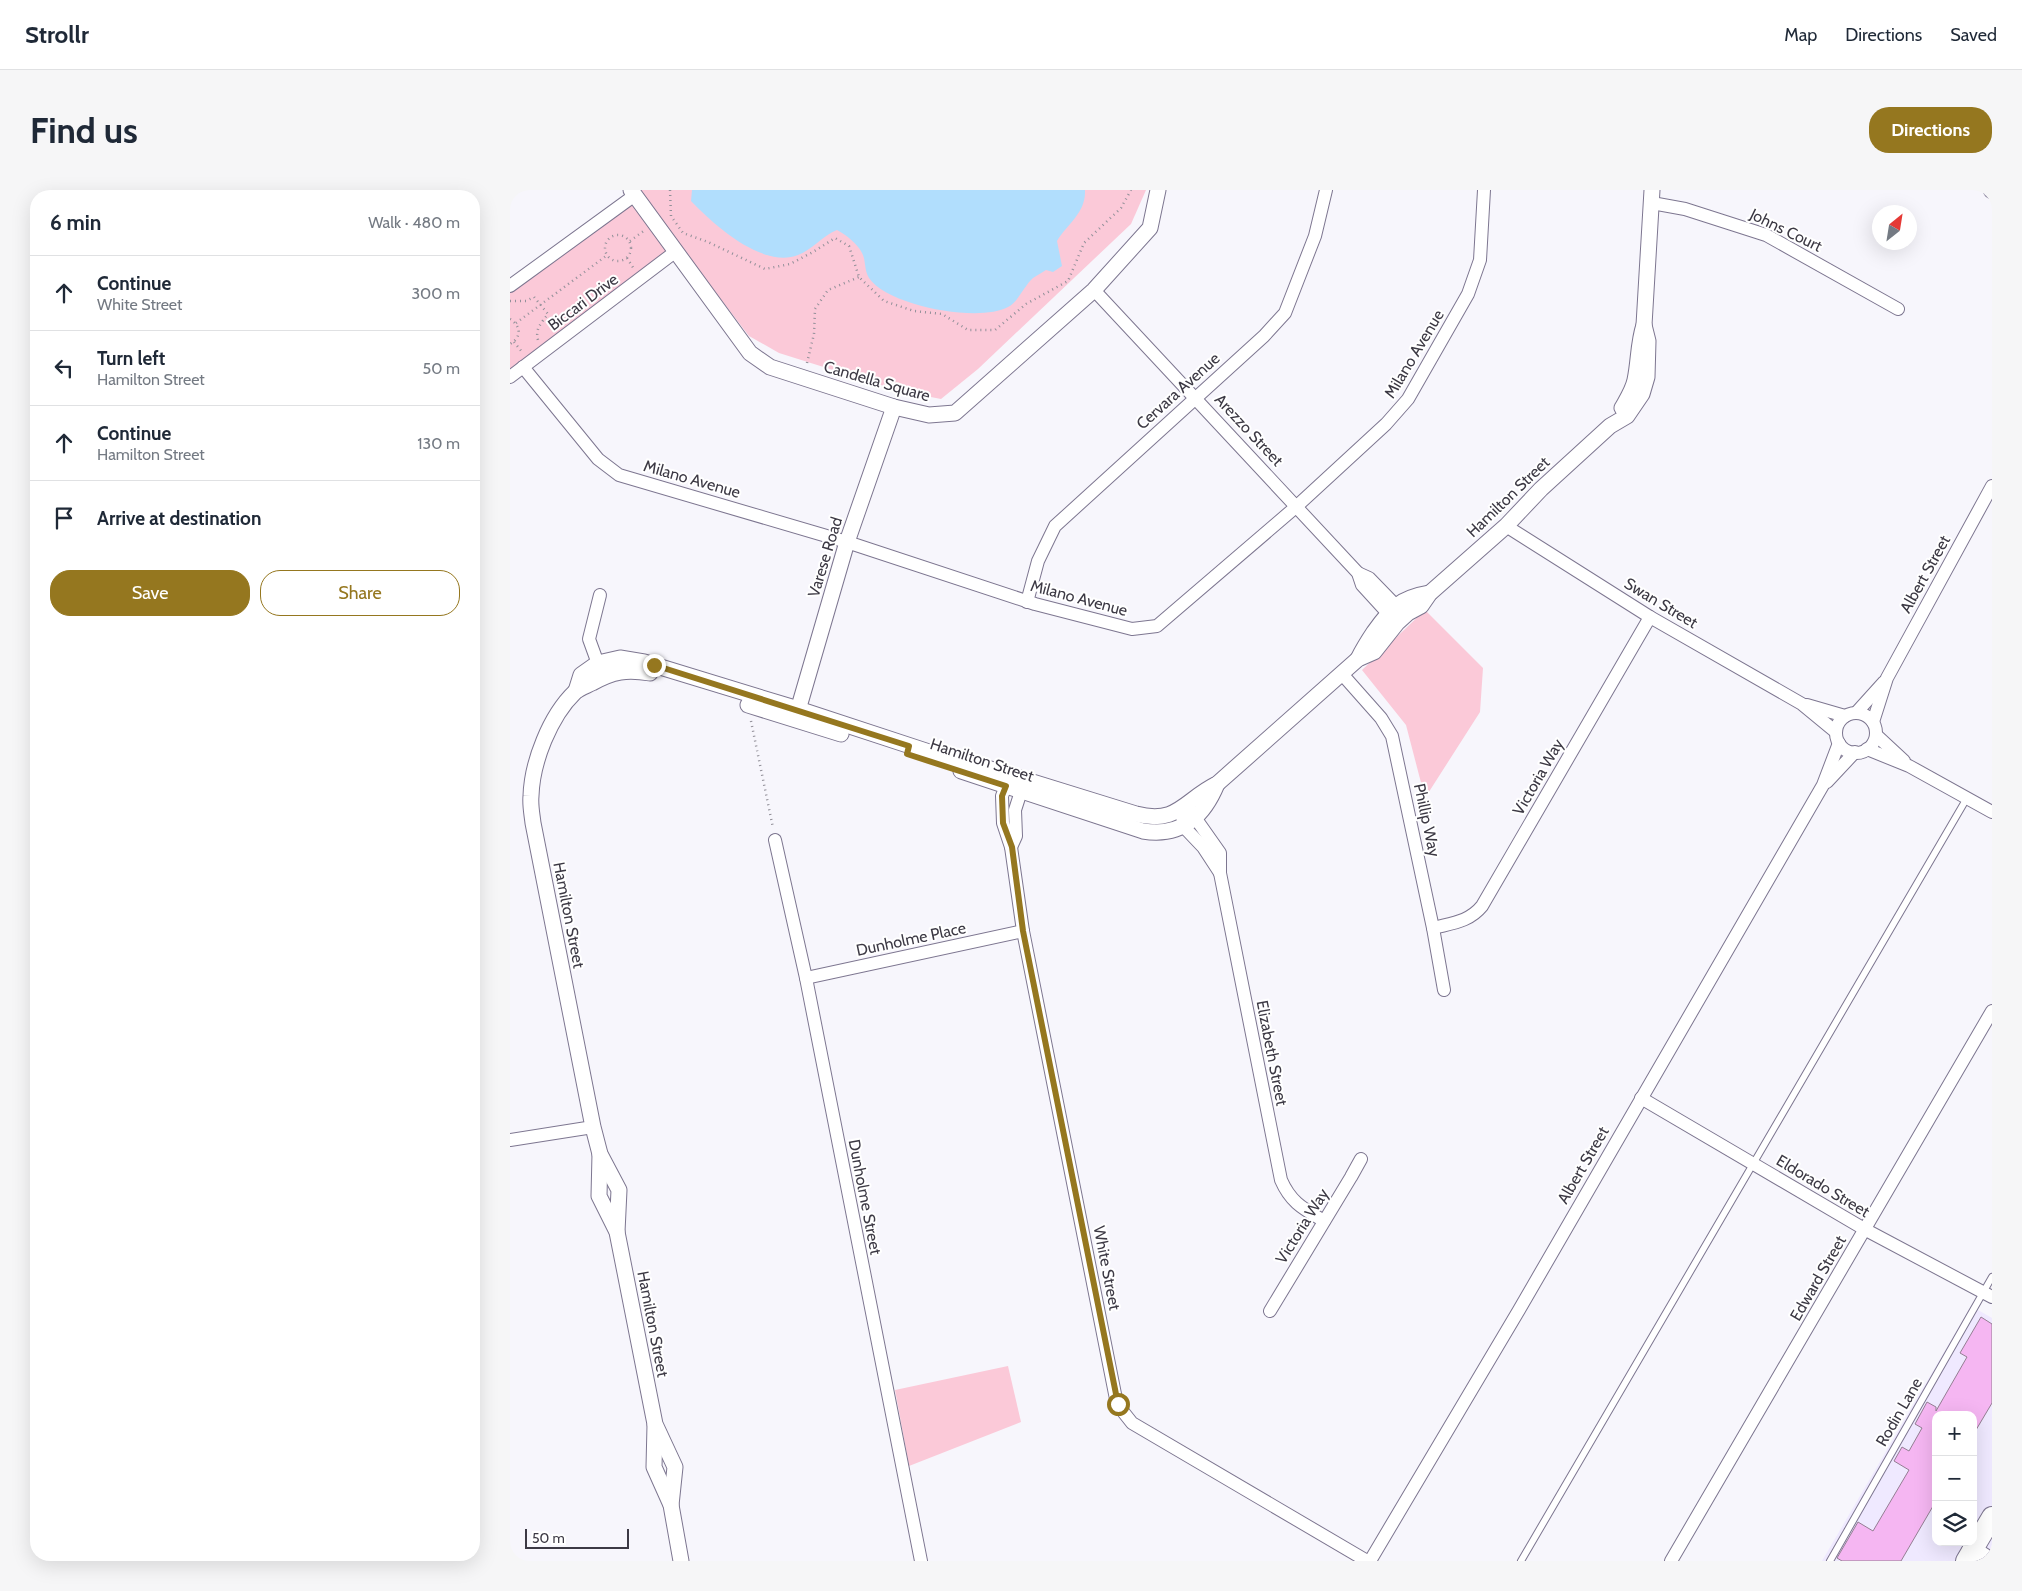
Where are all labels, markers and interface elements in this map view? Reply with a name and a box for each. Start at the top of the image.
text: Strollr [25,20,89,49]
text: Map [1784,24,1817,46]
text: Directions [1845,24,1922,46]
text: Saved [1950,24,1997,46]
button: Directions [1869,107,1992,153]
text: Find us [30,109,138,152]
street label: Johns Court [1746,204,1826,256]
north arrow [1872,205,1917,250]
text: 6 min [50,210,101,235]
text: Walk · 480 m [368,213,460,232]
street label: Biccari Drive [544,269,622,335]
text: Continue [97,272,171,295]
icon: ahead [50,279,78,307]
text: 300 m [411,284,460,303]
text: White Street [97,295,182,314]
street label: Milano Avenue [1380,306,1448,402]
text: Turn left [97,347,165,370]
street label: Cervara Avenue [1133,349,1223,433]
icon: left [50,354,78,382]
street label: Candella Square [822,357,932,405]
text: 50 m [423,359,460,378]
text: Hamilton Street [97,370,205,389]
street label: Arezzo Street [1211,390,1287,470]
text: Continue [97,422,171,445]
icon: ahead [50,429,78,457]
text: 130 m [417,434,460,453]
text: Hamilton Street [97,445,205,464]
street label: Hamilton Street [1463,452,1554,541]
street label: Milano Avenue [641,456,743,502]
icon: arrive [50,504,78,532]
text: Arrive at destination [97,507,261,530]
street label: Varese Road [804,515,846,599]
street label: Albert Street [1896,531,1954,616]
button: Save [50,570,250,616]
button: Share [260,570,460,616]
street label: Swan Street [1621,574,1702,633]
street label: Milano Avenue [1028,576,1130,620]
route end [643,654,666,677]
street label: Hamilton Street [928,734,1037,786]
street label: Victoria Way [1509,735,1567,819]
street label: Phillip Way [1410,782,1444,858]
street label: Hamilton Street [549,860,589,970]
street label: Dunholme Place [854,918,968,960]
street label: Elizabeth Street [1252,999,1292,1108]
street label: Albert Street [1553,1123,1613,1207]
street label: Dunholme Street [845,1138,886,1257]
street label: Eldorado Street [1773,1151,1874,1222]
street label: Victoria Way [1271,1185,1333,1267]
street label: White Street [1090,1224,1125,1312]
street label: Edward Street [1786,1232,1850,1324]
street label: Hamilton Street [633,1269,673,1379]
street label: Rodin Lane [1872,1374,1926,1450]
route start [1107,1393,1130,1416]
map controls [1932,1411,1977,1546]
button: + [1932,1411,1977,1456]
button: − [1932,1456,1977,1501]
button: layers [1932,1501,1977,1546]
scale bar [525,1526,629,1549]
text: 50 m [532,1529,565,1547]

